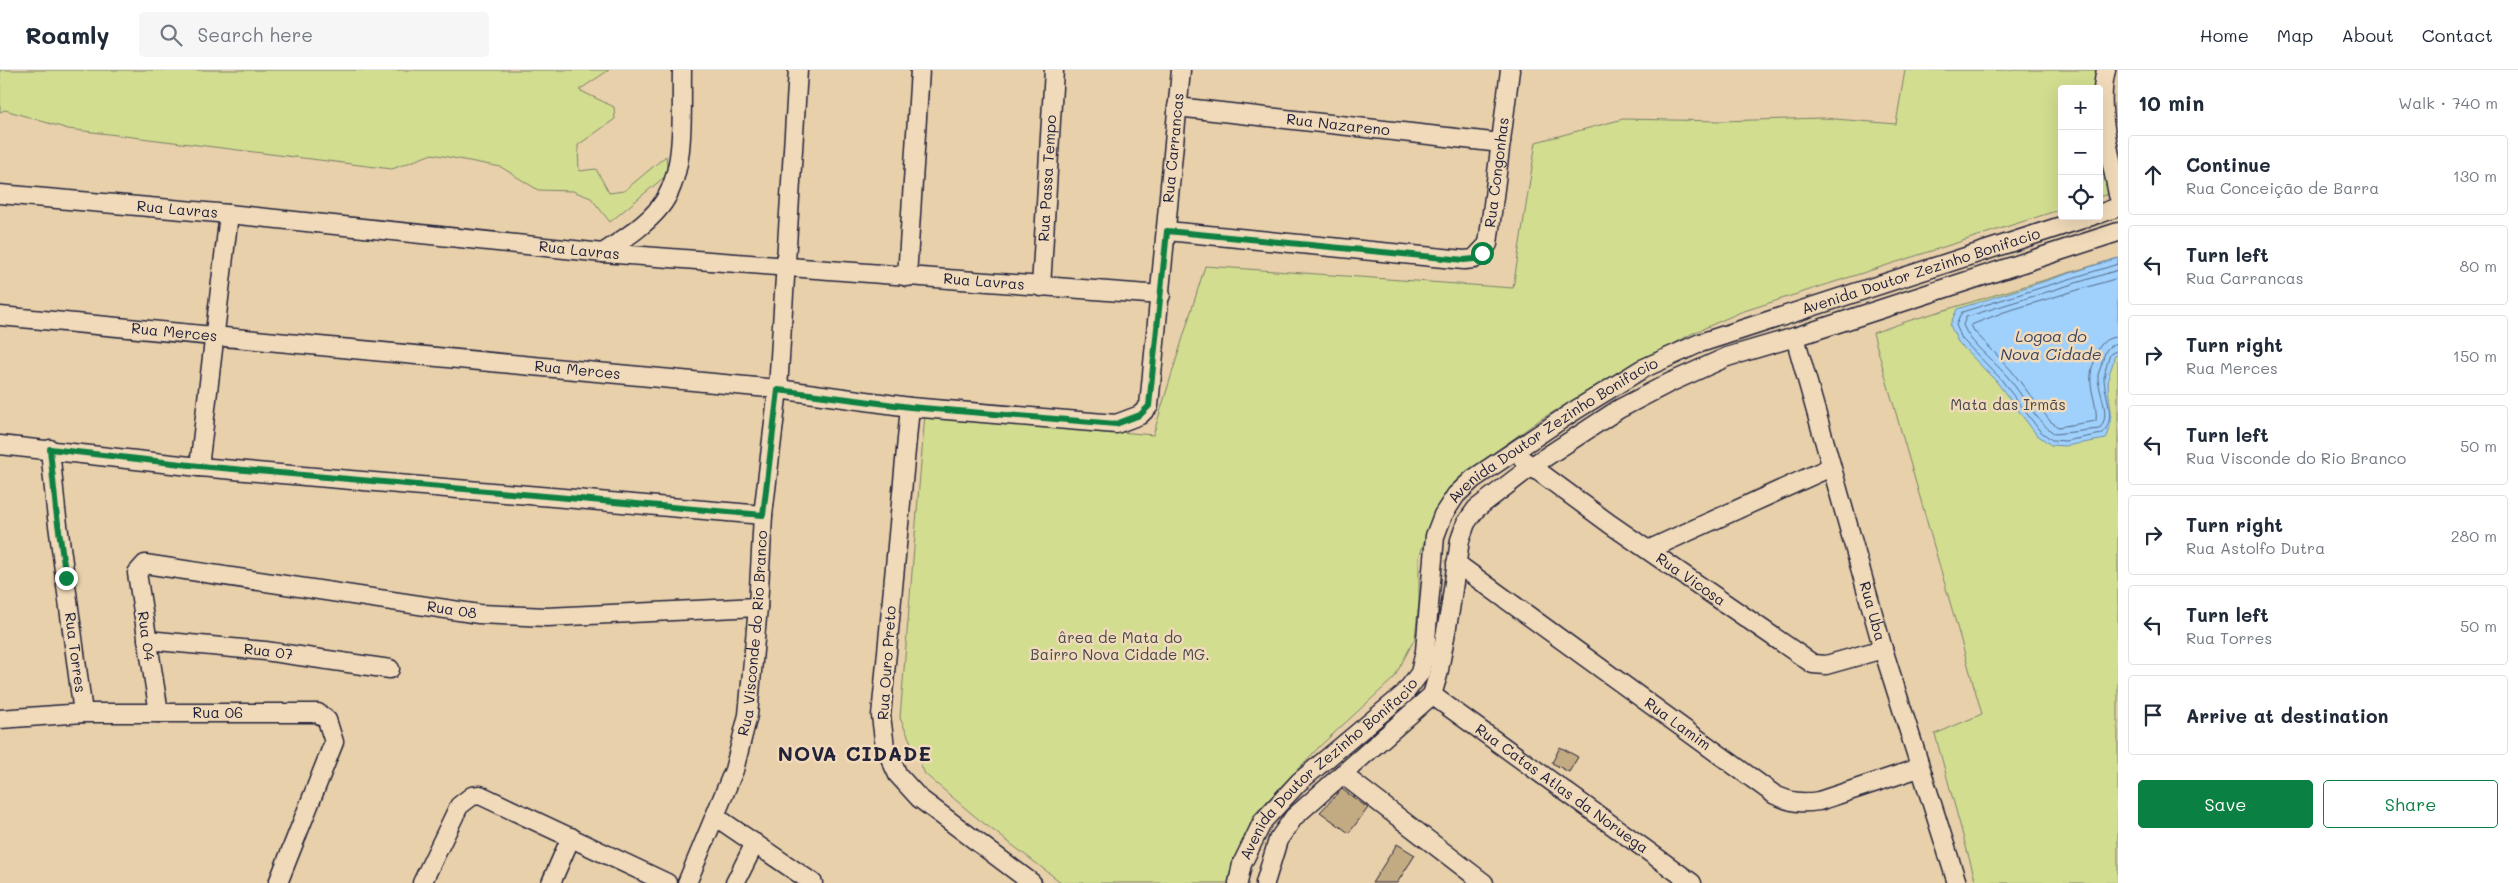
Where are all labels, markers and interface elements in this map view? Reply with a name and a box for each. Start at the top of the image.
search box [139,12,489,57]
text: Roamly [25,19,109,50]
icon: search [157,21,185,49]
text: Search here [197,22,313,47]
text: Home [2200,23,2249,47]
text: Map [2277,23,2313,47]
text: About [2341,23,2394,47]
text: Contact [2422,23,2493,47]
map controls [2058,85,2103,220]
button: + [2058,85,2103,130]
text: 10 min [2138,89,2204,116]
street label: Rua Carrancas [1157,92,1188,204]
text: Walk · 740 m [2398,92,2498,113]
street label: Rua Nazareno [1285,108,1391,140]
street label: Rua Passa Tempo [1033,114,1060,242]
street label: Rua Congonhas [1479,116,1513,229]
button: − [2058,130,2103,175]
text: Continue [2186,152,2271,177]
icon: ahead [2139,161,2167,189]
text: 130 m [2453,165,2497,186]
button: locate [2058,175,2103,220]
text: Rua Conceição de Barra [2186,177,2379,198]
street label: Rua Lavras [136,195,219,222]
street label: Avenida Doutor Zezinho Bonifacio [1799,222,2043,318]
street label: Rua Lavras [538,235,621,263]
route start [1471,242,1494,265]
text: Turn left [2186,242,2269,267]
icon: left [2139,251,2167,279]
text: 80 m [2460,255,2497,276]
text: Rua Carrancas [2186,267,2304,288]
street label: Rua Lavras [943,268,1025,294]
street label: Rua Merces [130,317,218,345]
water label: Logoa do Nova Cidade [2000,325,2102,364]
text: Turn right [2186,332,2283,357]
icon: right [2139,341,2167,369]
text: 150 m [2453,345,2497,366]
street label: Avenida Doutor Zezinho Bonifacio [1443,352,1661,506]
street label: Rua Merces [534,355,621,383]
text: Rua Merces [2186,357,2278,378]
park label: Mata das Irmãs [1950,394,2066,414]
text: Turn left [2186,422,2269,447]
icon: left [2139,431,2167,459]
text: 50 m [2460,435,2497,456]
text: Rua Visconde do Rio Branco [2186,447,2406,468]
text: Turn right [2186,512,2283,537]
icon: right [2139,521,2167,549]
text: 280 m [2451,525,2497,546]
street label: Rua Visconde do Rio Branco [732,530,771,738]
text: Rua Astolfo Dutra [2186,537,2325,558]
street label: Rua Vicosa [1652,548,1730,610]
route end [55,567,78,590]
street label: Rua Uba [1855,579,1891,643]
street label: Rua 08 [426,595,478,623]
text: Turn left [2186,602,2269,627]
street label: Rua Ouro Preto [872,605,900,721]
street label: Rua 04 [134,610,160,662]
street label: Rua Torres [61,611,91,694]
icon: left [2139,611,2167,639]
text: 50 m [2460,615,2497,636]
park label: ârea de Mata do Bairro Nova Cidade MG. [1030,627,1210,664]
text: Rua Torres [2186,627,2272,648]
street label: Rua 07 [243,638,295,664]
street label: Avenida Doutor Zezinho Bonifacio [1235,673,1422,863]
street label: Rua Lamim [1641,692,1716,754]
icon: arrive [2139,701,2167,729]
street label: Rua 06 [193,702,243,722]
text: Arrive at destination [2186,703,2389,728]
street label: Rua Catas Atlas da Noruega [1472,719,1653,857]
district label: NOVA CIDADE [778,740,932,766]
button: Save [2138,780,2313,828]
button: Share [2323,780,2498,828]

